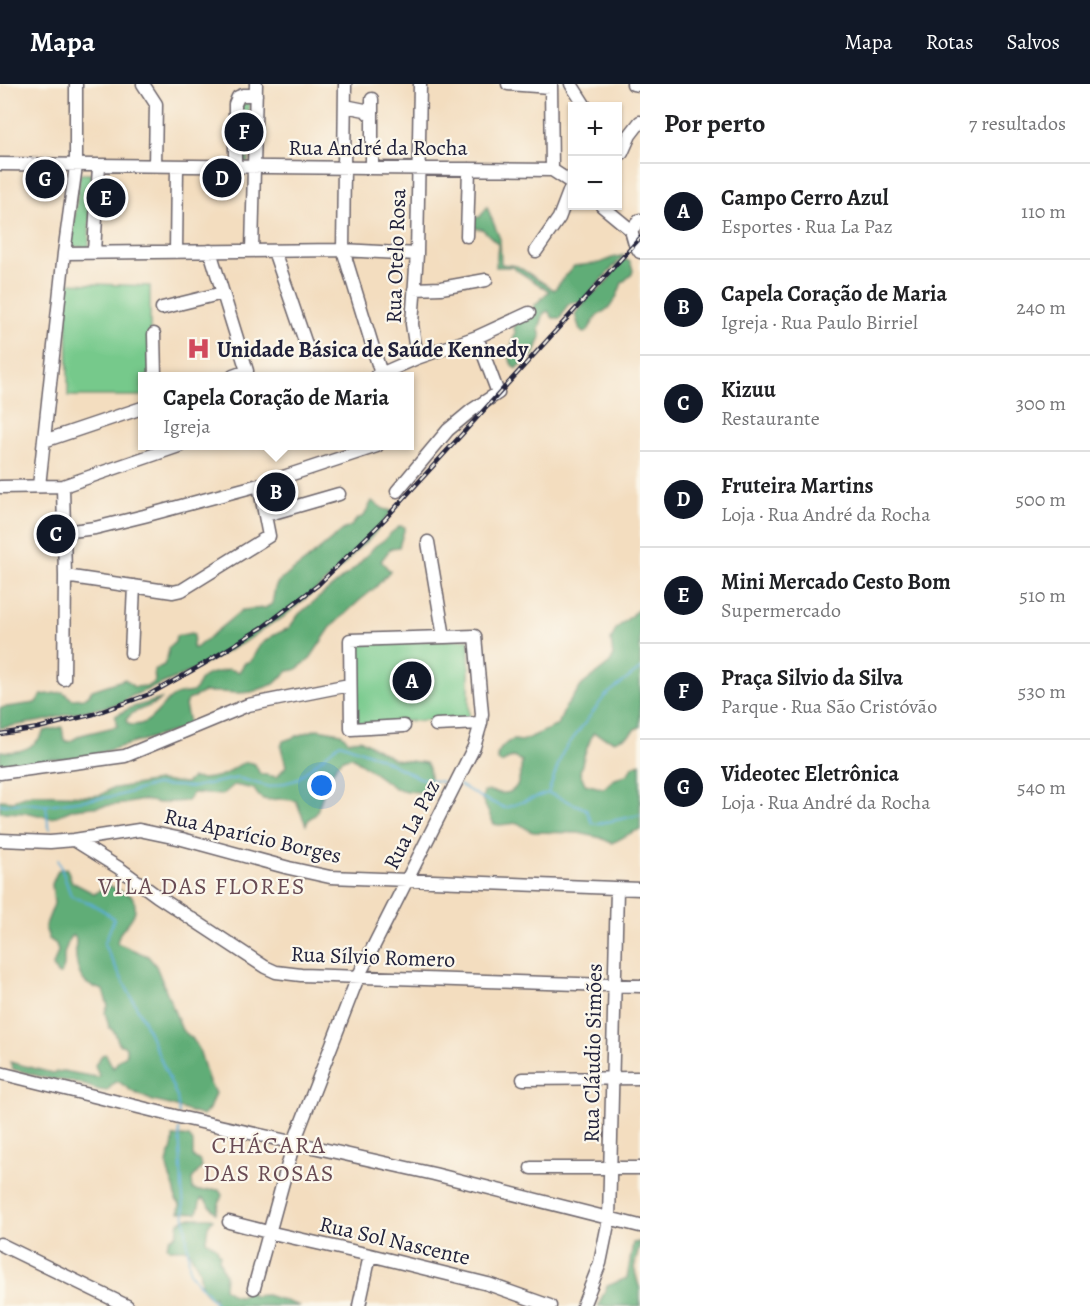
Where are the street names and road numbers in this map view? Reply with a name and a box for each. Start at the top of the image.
street label: Rua André da Rocha [288,133,468,163]
street label: Rua Otelo Rosa [379,187,413,324]
street label: Rua La Paz [376,774,447,875]
street label: Rua Aparício Borges [161,801,344,871]
street label: Rua Sílvio Romero [290,939,456,975]
street label: Rua Cláudio Simões [576,963,610,1143]
street label: Rua Sol Nascente [317,1209,473,1273]

